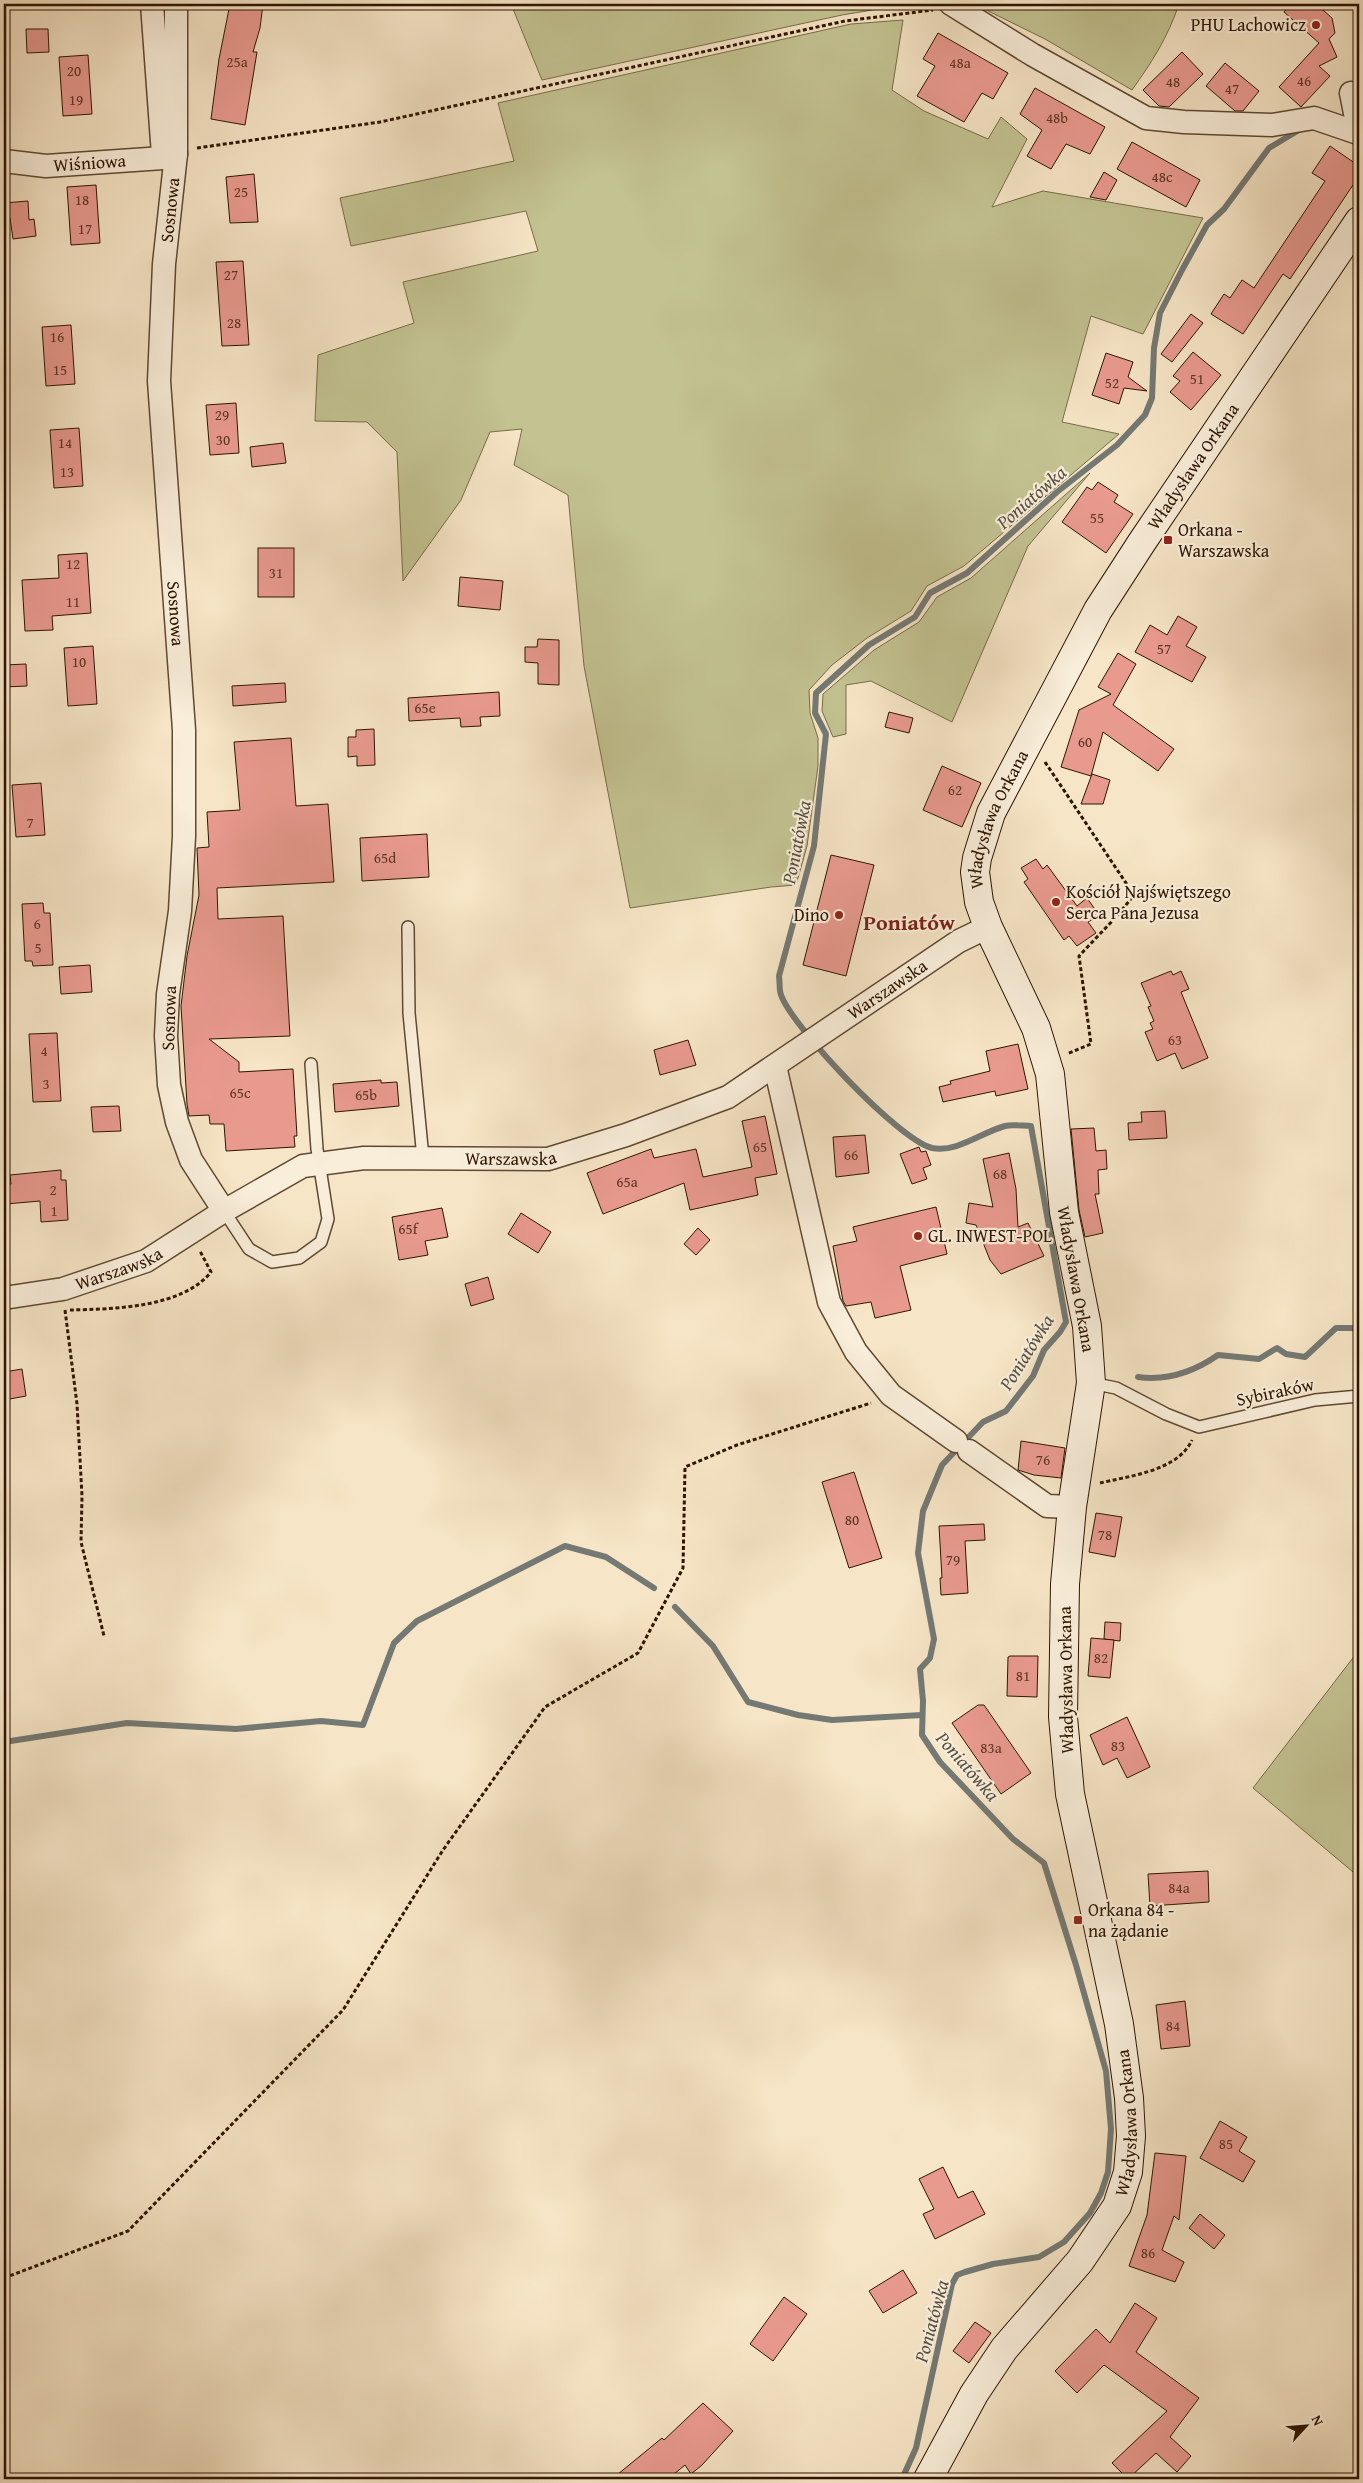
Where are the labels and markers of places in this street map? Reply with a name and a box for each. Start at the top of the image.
place label: PHU Lachowicz [1191,11,1306,38]
marker: PHU Lachowicz [1310,19,1322,31]
place label: Orkana - Warszawska [1178,516,1270,564]
marker: Orkana - Warszawska [1162,534,1174,546]
place label: Kościół Najświętszego Serca Pana Jezusa [1066,878,1231,926]
marker: Kościół Najświętszego Serca Pana Jezusa [1050,896,1062,908]
place label: Dino [794,901,829,928]
marker: Dino [833,909,845,921]
place label: GL. INWEST-POL [928,1222,1052,1249]
marker: GL. INWEST-POL [912,1230,924,1242]
place label: Orkana 84 - na żądanie [1088,1896,1174,1944]
marker: Orkana 84 - na żądanie [1072,1914,1084,1926]

